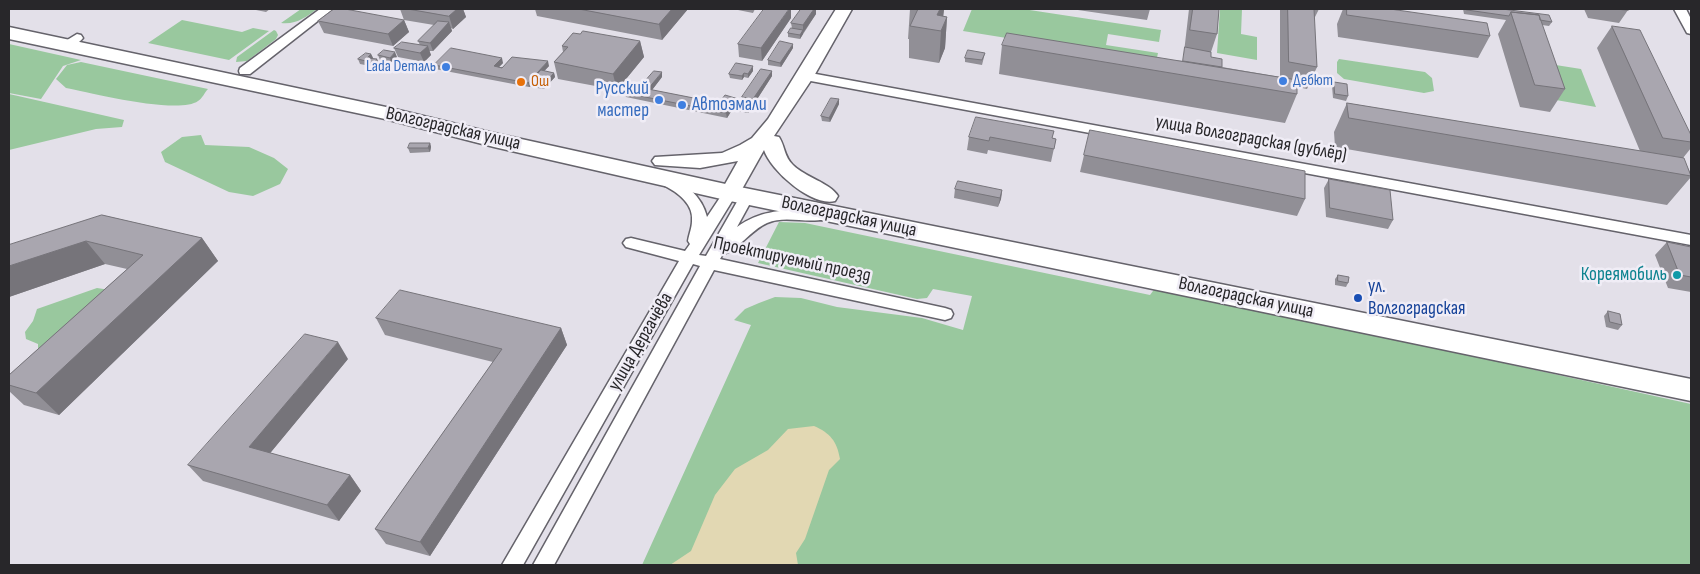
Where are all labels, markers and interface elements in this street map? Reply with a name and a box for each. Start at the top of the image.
place label: Lada Dеталь [366,57,436,77]
marker: Lada Dеталь [440,61,452,73]
place label: Дебют [1293,71,1333,91]
place label: Ош [531,72,549,92]
marker: Дебют [1277,75,1289,87]
marker: Ош [515,76,527,88]
place label: Русский мастер [596,78,649,122]
marker: Русский мастер [653,94,665,106]
place label: Автоэмали [692,94,767,116]
marker: Автоэмали [676,99,688,111]
street label: Волгоградская улица [383,102,523,156]
street label: улица Волгоградская (дублёр) [1154,111,1348,167]
street label: Волгоградская улица [779,192,919,242]
street label: Проектируемый проезд [711,232,873,288]
place label: Кореямобиль [1581,264,1667,286]
marker: Кореямобиль [1671,269,1683,281]
street label: Волгоградская улица [1176,273,1316,323]
place label: ул. Волгоградская [1368,276,1465,320]
street label: улица Дергачёва [604,289,678,395]
marker: ул. Волгоградская [1352,292,1364,304]

